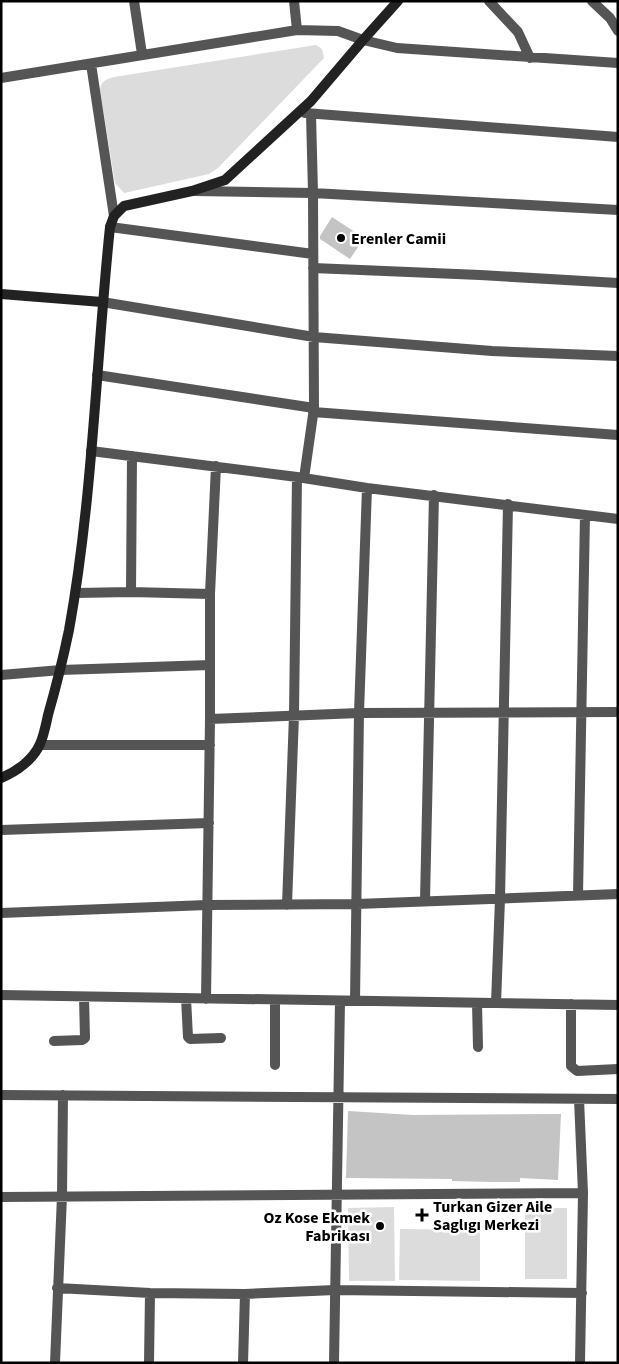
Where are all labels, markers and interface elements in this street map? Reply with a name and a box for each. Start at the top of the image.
place label: Erenler Camii [351,228,446,250]
marker: Erenler Camii [335,232,347,244]
place label: Turkan Gizer Aile Saglıgı Merkezi [433,1196,552,1236]
place label: Oz Kose Ekmek Fabrikası [264,1207,370,1247]
marker: Turkan Gizer Aile Saglıgı Merkezi [415,1208,429,1222]
marker: Oz Kose Ekmek Fabrikası [374,1220,386,1232]

